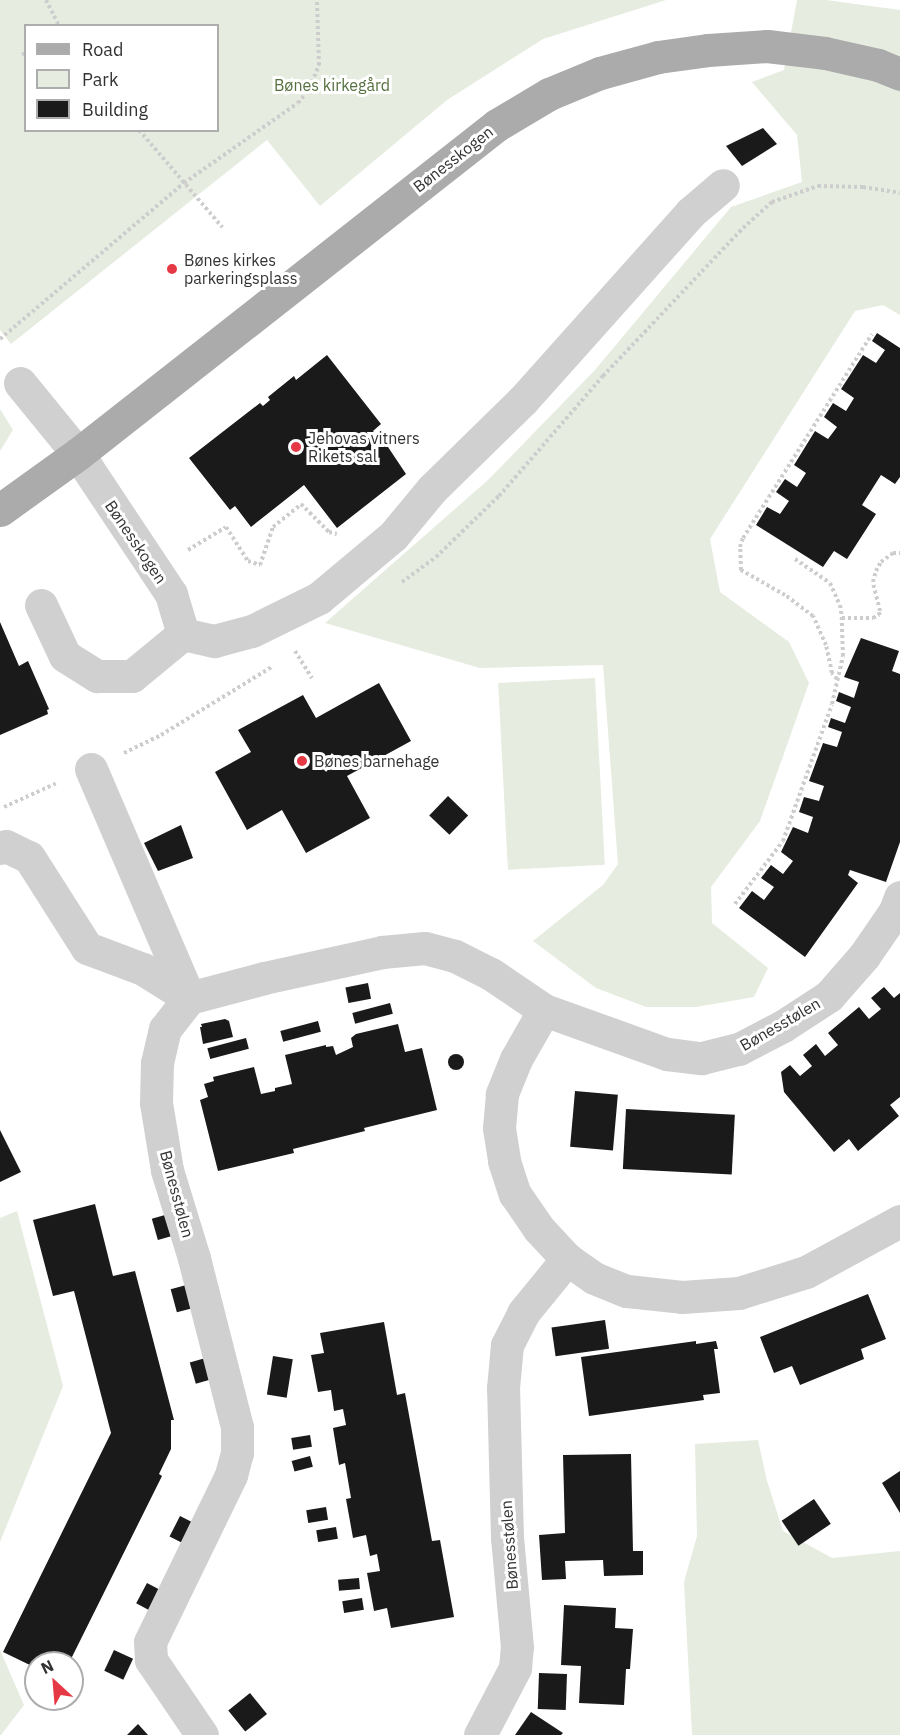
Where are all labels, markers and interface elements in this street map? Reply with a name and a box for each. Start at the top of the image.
legend [24,24,219,132]
text: Road [82,38,123,61]
text: Park [82,68,118,91]
park label: Bønes kirkegård [274,75,390,95]
text: Building [82,98,148,121]
street label: Bønesskogen [409,122,497,196]
place label: Bønes kirkes parkeringsplass [184,250,298,288]
marker: Bønes kirkes parkeringsplass [165,262,179,276]
place label: Jehovas vitners Rikets sal [308,428,420,466]
marker: Jehovas vitners Rikets sal [289,440,303,454]
street label: Bønesskogen [101,497,171,587]
place label: Bønes barnehage [314,751,439,771]
marker: Bønes barnehage [295,754,309,768]
street label: Bønesstølen [736,993,824,1055]
street label: Bønesstølen [156,1148,198,1240]
street label: Bønesstølen [496,1500,522,1590]
north arrow [24,1651,84,1711]
text: N [37,1655,57,1678]

